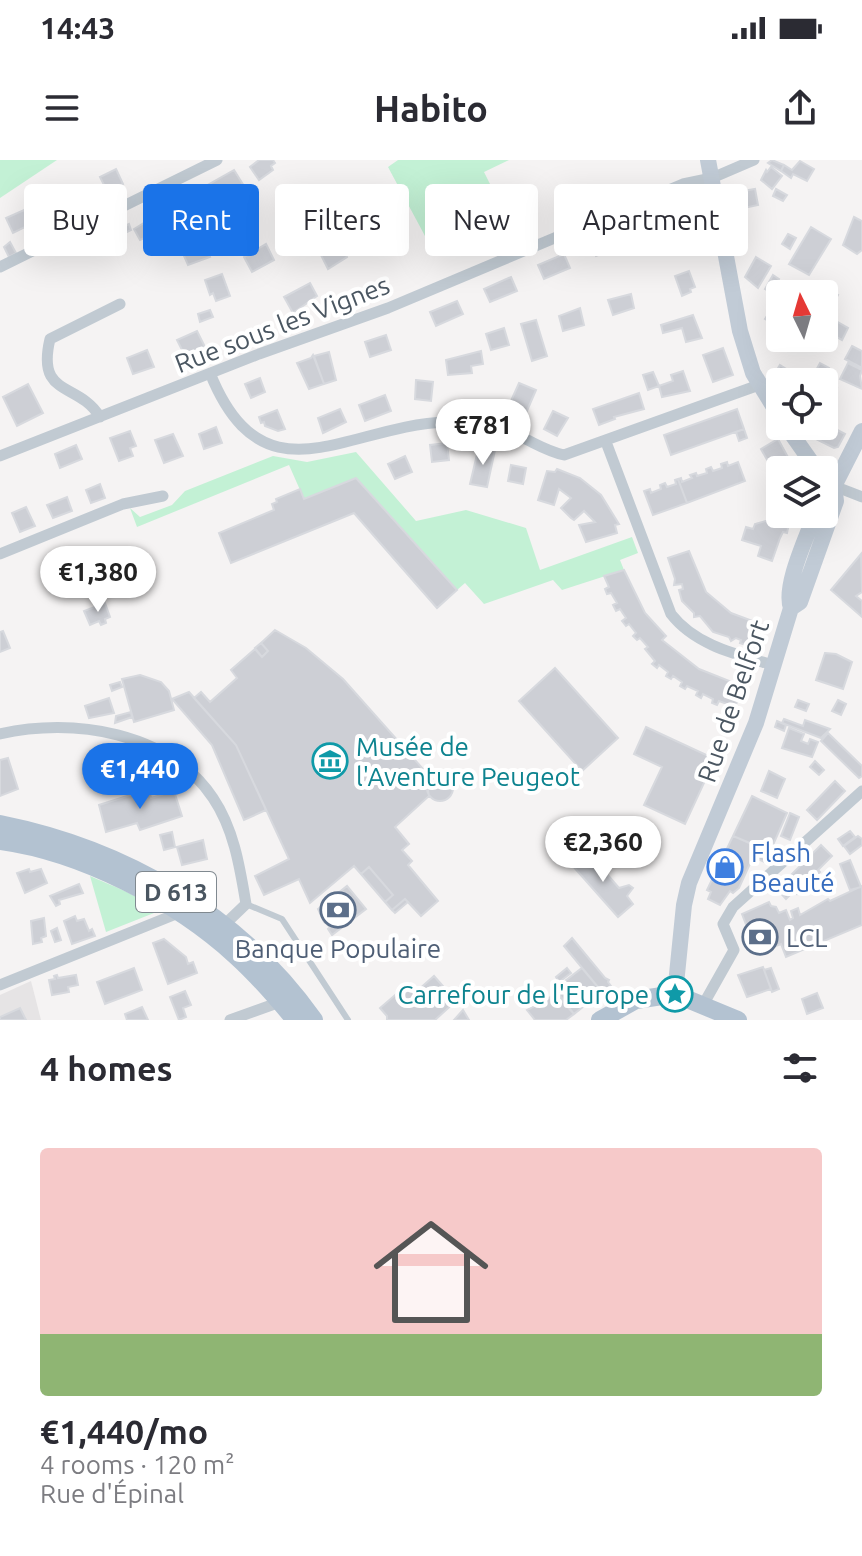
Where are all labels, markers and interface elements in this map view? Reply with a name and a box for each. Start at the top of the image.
text: 14:43 [40,11,115,45]
icon: menu [40,86,84,130]
icon: share [778,86,822,130]
text: Habito [374,88,488,129]
chip: Buy [24,184,127,256]
chip: Rent [143,184,259,256]
chip: Filters [275,184,409,256]
chip: New [425,184,538,256]
chip: Apartment [554,184,748,256]
street label: Rue sous les Vignes [171,270,393,378]
north arrow [766,280,838,352]
map controls [766,280,838,528]
button: locate [766,368,838,440]
pin: €781 [436,399,530,467]
text: €781 [454,410,512,439]
button: layers [766,456,838,528]
pin: €1,380 [33,546,163,614]
text: €1,380 [58,557,138,586]
street label: Rue de Belfort [692,616,774,786]
place label: Musée de l'Aventure Peugeot [356,732,580,791]
museum icon: Musée de l'Aventure Peugeot [311,742,349,780]
pin: €1,440 [75,743,205,811]
text: €1,440 [100,754,180,783]
pin: €2,360 [538,816,668,884]
text: €2,360 [563,827,643,856]
place label: Flash Beauté [751,838,835,897]
shop icon: Flash Beauté [706,848,744,886]
road number: D 613 [136,872,216,912]
bank icon: Banque Populaire [319,891,357,929]
bank icon: LCL [741,918,779,956]
place label: LCL [786,923,828,952]
place label: Banque Populaire [235,934,441,963]
place icon: Carrefour de l'Europe [656,975,694,1013]
place label: Carrefour de l'Europe [397,980,649,1009]
icon: filters [778,1046,822,1090]
text: 4 homes [40,1049,173,1087]
icon: home [359,1200,503,1344]
text: €1,440/mo [40,1412,208,1450]
text: 4 rooms · 120 m² [40,1450,235,1479]
text: Rue d'Épinal [40,1479,184,1508]

